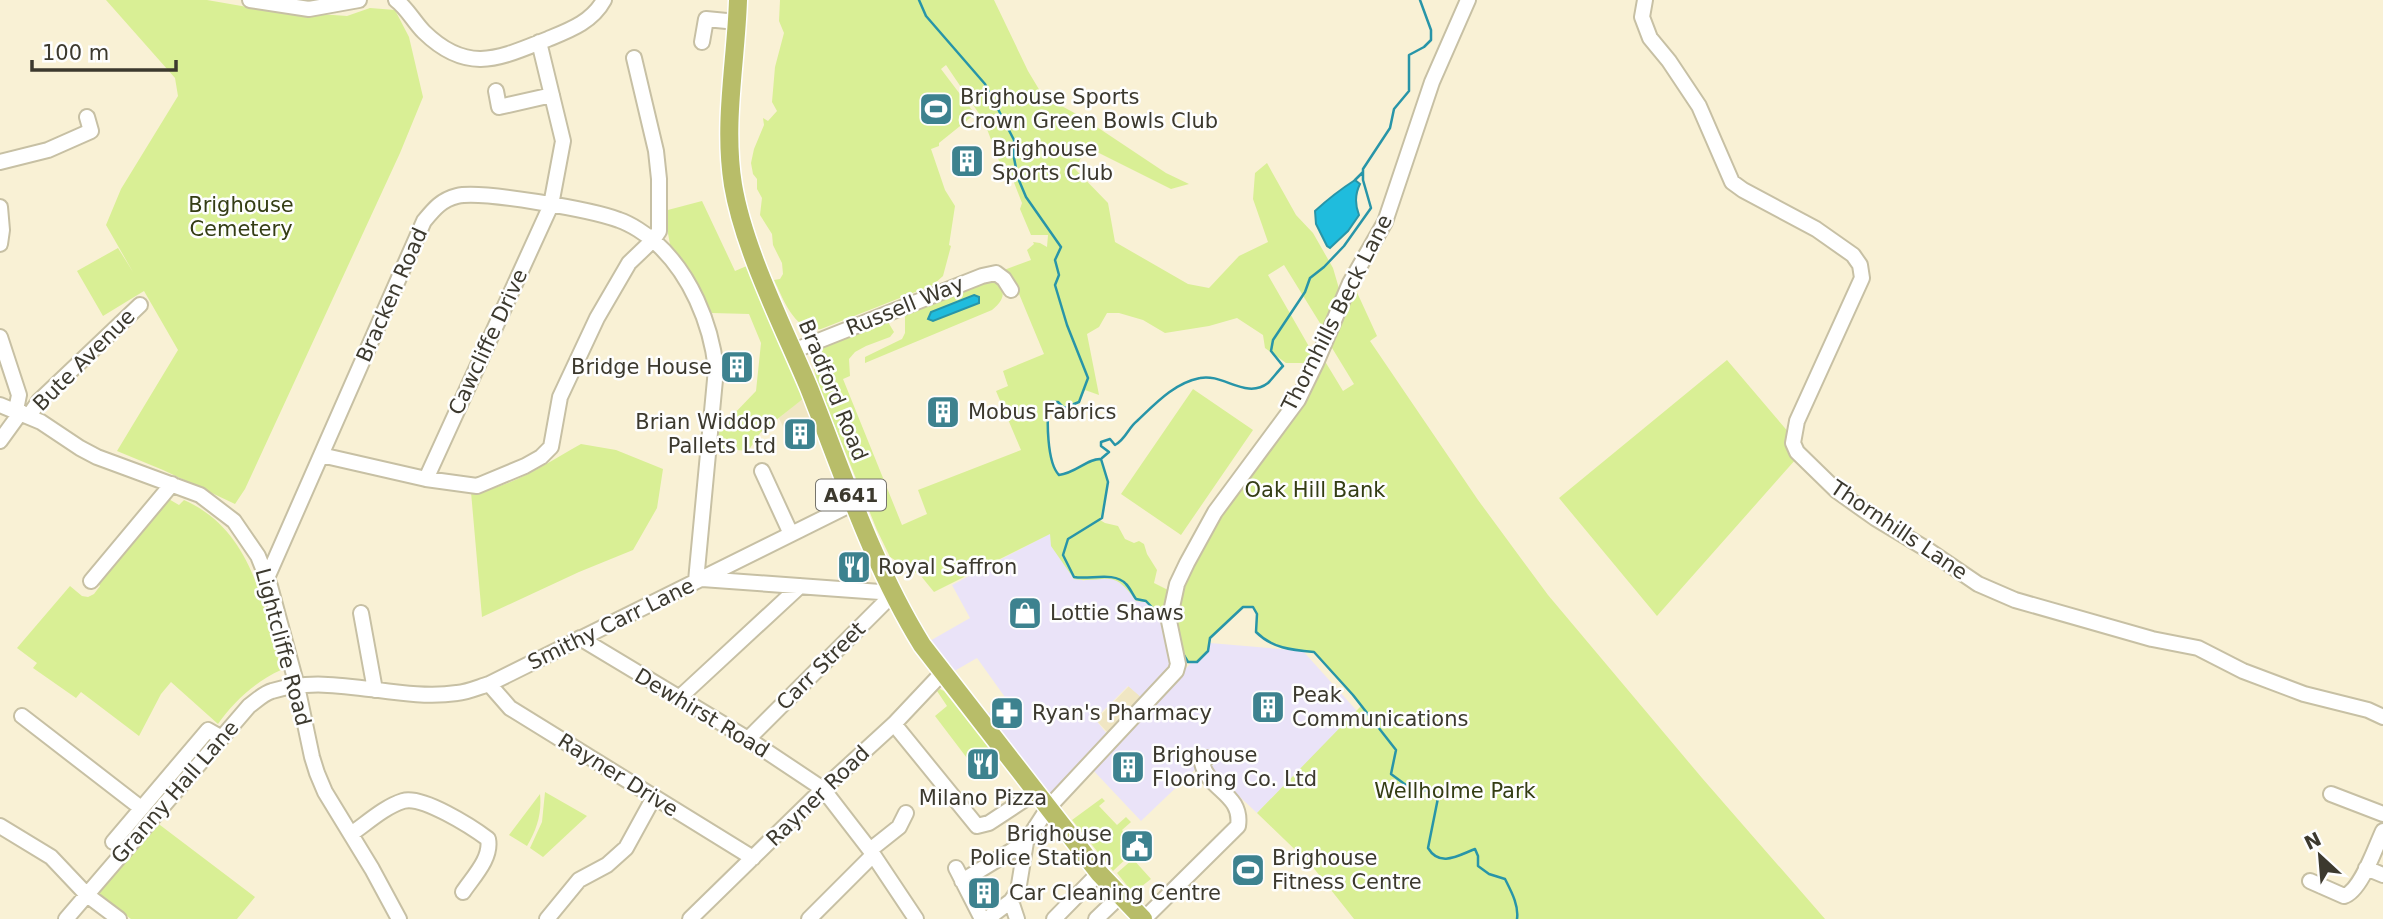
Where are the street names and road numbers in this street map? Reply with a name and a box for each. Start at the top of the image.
street label: Thornhills Beck Lane [1276,211,1397,416]
street label: Bracken Road [352,224,432,366]
street label: Cawcliffe Drive [444,265,532,419]
street label: Russell Way [843,271,967,341]
street label: Bute Avenue [28,304,140,416]
street label: Bradford Road [794,316,872,464]
street label: Thornhills Lane [1825,475,1972,585]
road number: A641 [816,480,886,510]
street label: Lightcliffe Road [250,565,316,729]
street label: Smithy Carr Lane [524,573,698,675]
street label: Carr Street [772,617,870,715]
street label: Dewhirst Road [630,663,774,763]
street label: Granny Hall Lane [106,716,244,868]
street label: Rayner Drive [554,729,682,821]
street label: Rayner Road [762,741,874,851]

